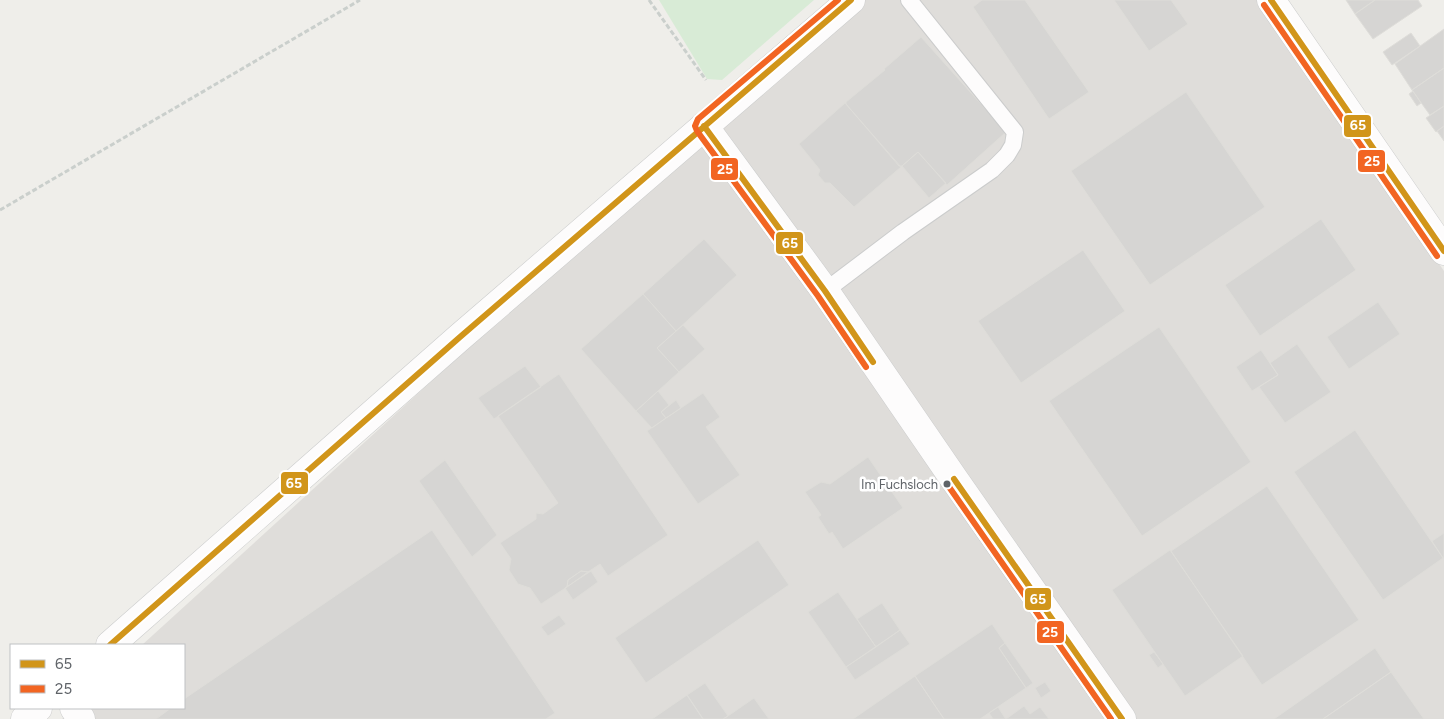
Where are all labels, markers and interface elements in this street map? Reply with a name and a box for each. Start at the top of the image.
line badge: 65 [1343,114,1372,138]
text: 65 [1350,117,1366,134]
line badge: 25 [1357,149,1386,173]
text: 25 [1364,153,1380,170]
line badge: 25 [710,157,739,181]
text: 25 [717,161,733,178]
line badge: 65 [775,231,804,255]
text: 65 [782,235,798,252]
line badge: 65 [280,471,309,495]
text: 65 [286,475,302,492]
place label: Im Fuchsloch [861,477,938,492]
marker: Im Fuchsloch [942,479,952,489]
line badge: 65 [1024,587,1052,611]
text: 65 [1030,591,1046,608]
line badge: 25 [1036,620,1065,644]
text: 25 [1042,624,1058,641]
legend [10,644,185,709]
text: 65 [55,655,72,673]
text: 25 [55,680,72,698]

